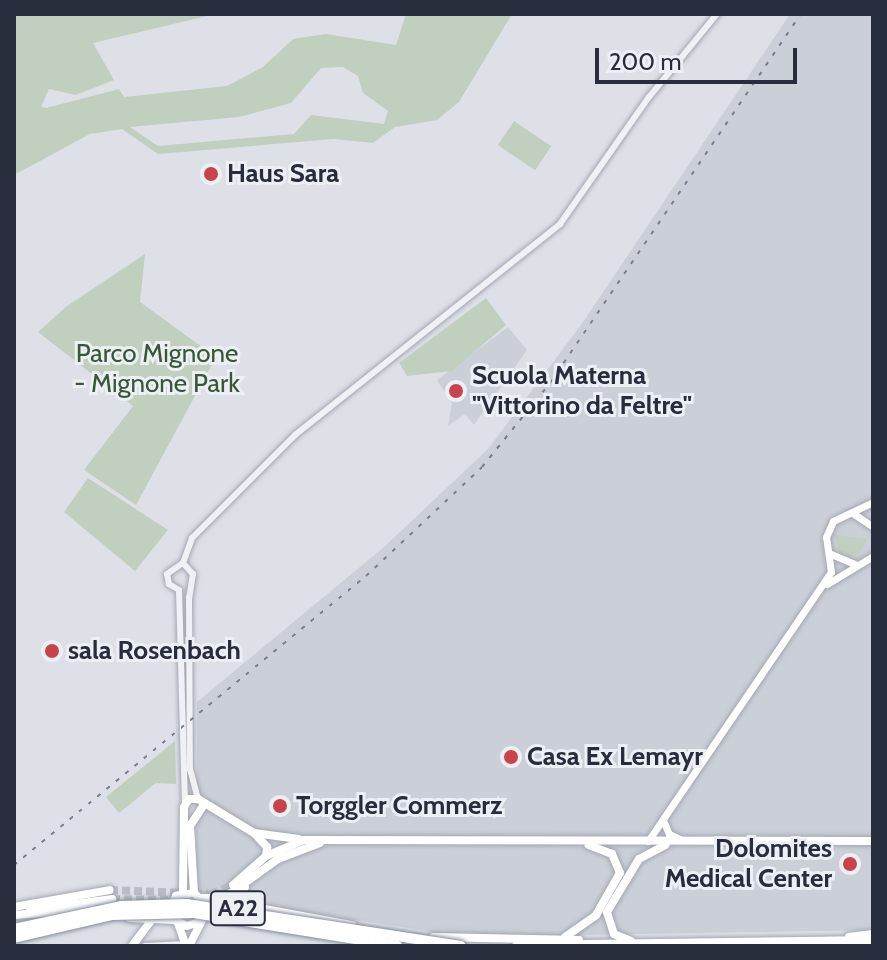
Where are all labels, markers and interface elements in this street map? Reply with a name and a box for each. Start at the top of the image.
scale bar [599,32,801,82]
text: 200 m [609,47,682,76]
place label: Haus Sara [227,158,339,190]
marker: Haus Sara [202,165,220,183]
park label: Parco Mignone - Mignone Park [74,338,240,400]
place label: Scuola Materna "Vittorino da Feltre" [472,360,692,422]
marker: Scuola Materna "Vittorino da Feltre" [447,382,465,400]
place label: sala Rosenbach [68,635,241,667]
marker: sala Rosenbach [43,642,61,660]
place label: Casa Ex Lemayr [527,741,703,773]
marker: Casa Ex Lemayr [502,748,520,766]
place label: Torggler Commerz [296,790,502,822]
marker: Torggler Commerz [271,797,289,815]
place label: Dolomites Medical Center [665,833,832,894]
marker: Dolomites Medical Center [839,853,861,875]
road number: A22 [208,888,268,928]

